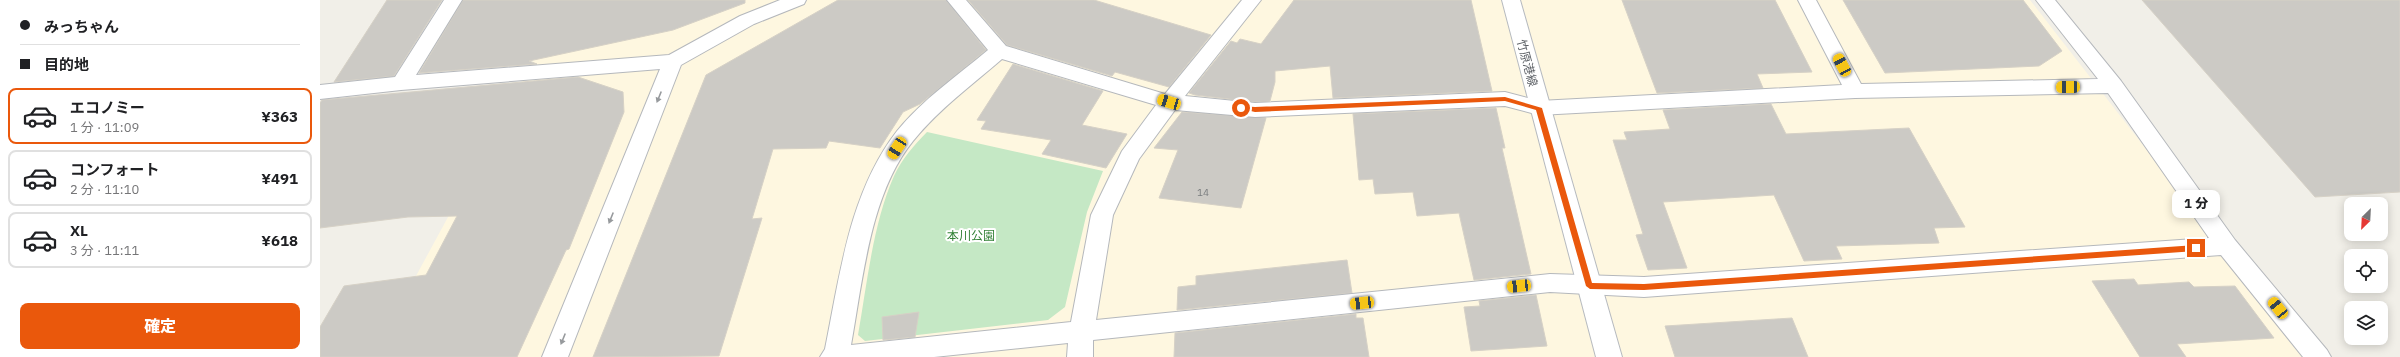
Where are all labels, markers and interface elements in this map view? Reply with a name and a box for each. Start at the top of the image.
text: みっちゃん [44,17,119,36]
street label: 竹原港線 [1514,38,1541,88]
car [1831,52,1853,78]
text: 目的地 [44,55,89,74]
car [2056,81,2080,93]
one-way arrow [655,92,661,104]
car [1156,93,1182,111]
icon: car [22,98,58,134]
text: エコノミー [70,98,145,117]
route start [1232,99,1250,117]
text: ¥363 [261,107,298,126]
text: 1 分 · 11:09 [70,119,139,136]
car [885,135,909,161]
icon: car [22,160,58,196]
text: コンフォート [70,160,160,179]
text: ¥491 [261,169,298,188]
text: 2 分 · 11:10 [70,181,139,198]
house number: 14 [1197,186,1209,199]
callout: 1 分 [2172,190,2220,218]
text: 1 分 [2184,195,2208,212]
north arrow [2344,197,2388,241]
map controls [2344,197,2388,345]
one-way arrow [607,212,613,224]
text: XL [70,221,88,240]
icon: car [22,222,58,258]
park label: 本川公園 [947,228,995,243]
text: ¥618 [261,231,298,250]
route end [2187,239,2205,257]
text: 3 分 · 11:11 [70,242,139,259]
button: locate [2344,249,2388,293]
car [1506,279,1532,293]
car [2266,295,2290,321]
car [1349,296,1375,310]
button: layers [2344,301,2388,345]
button: 確定 [20,303,300,349]
one-way arrow [559,333,565,345]

